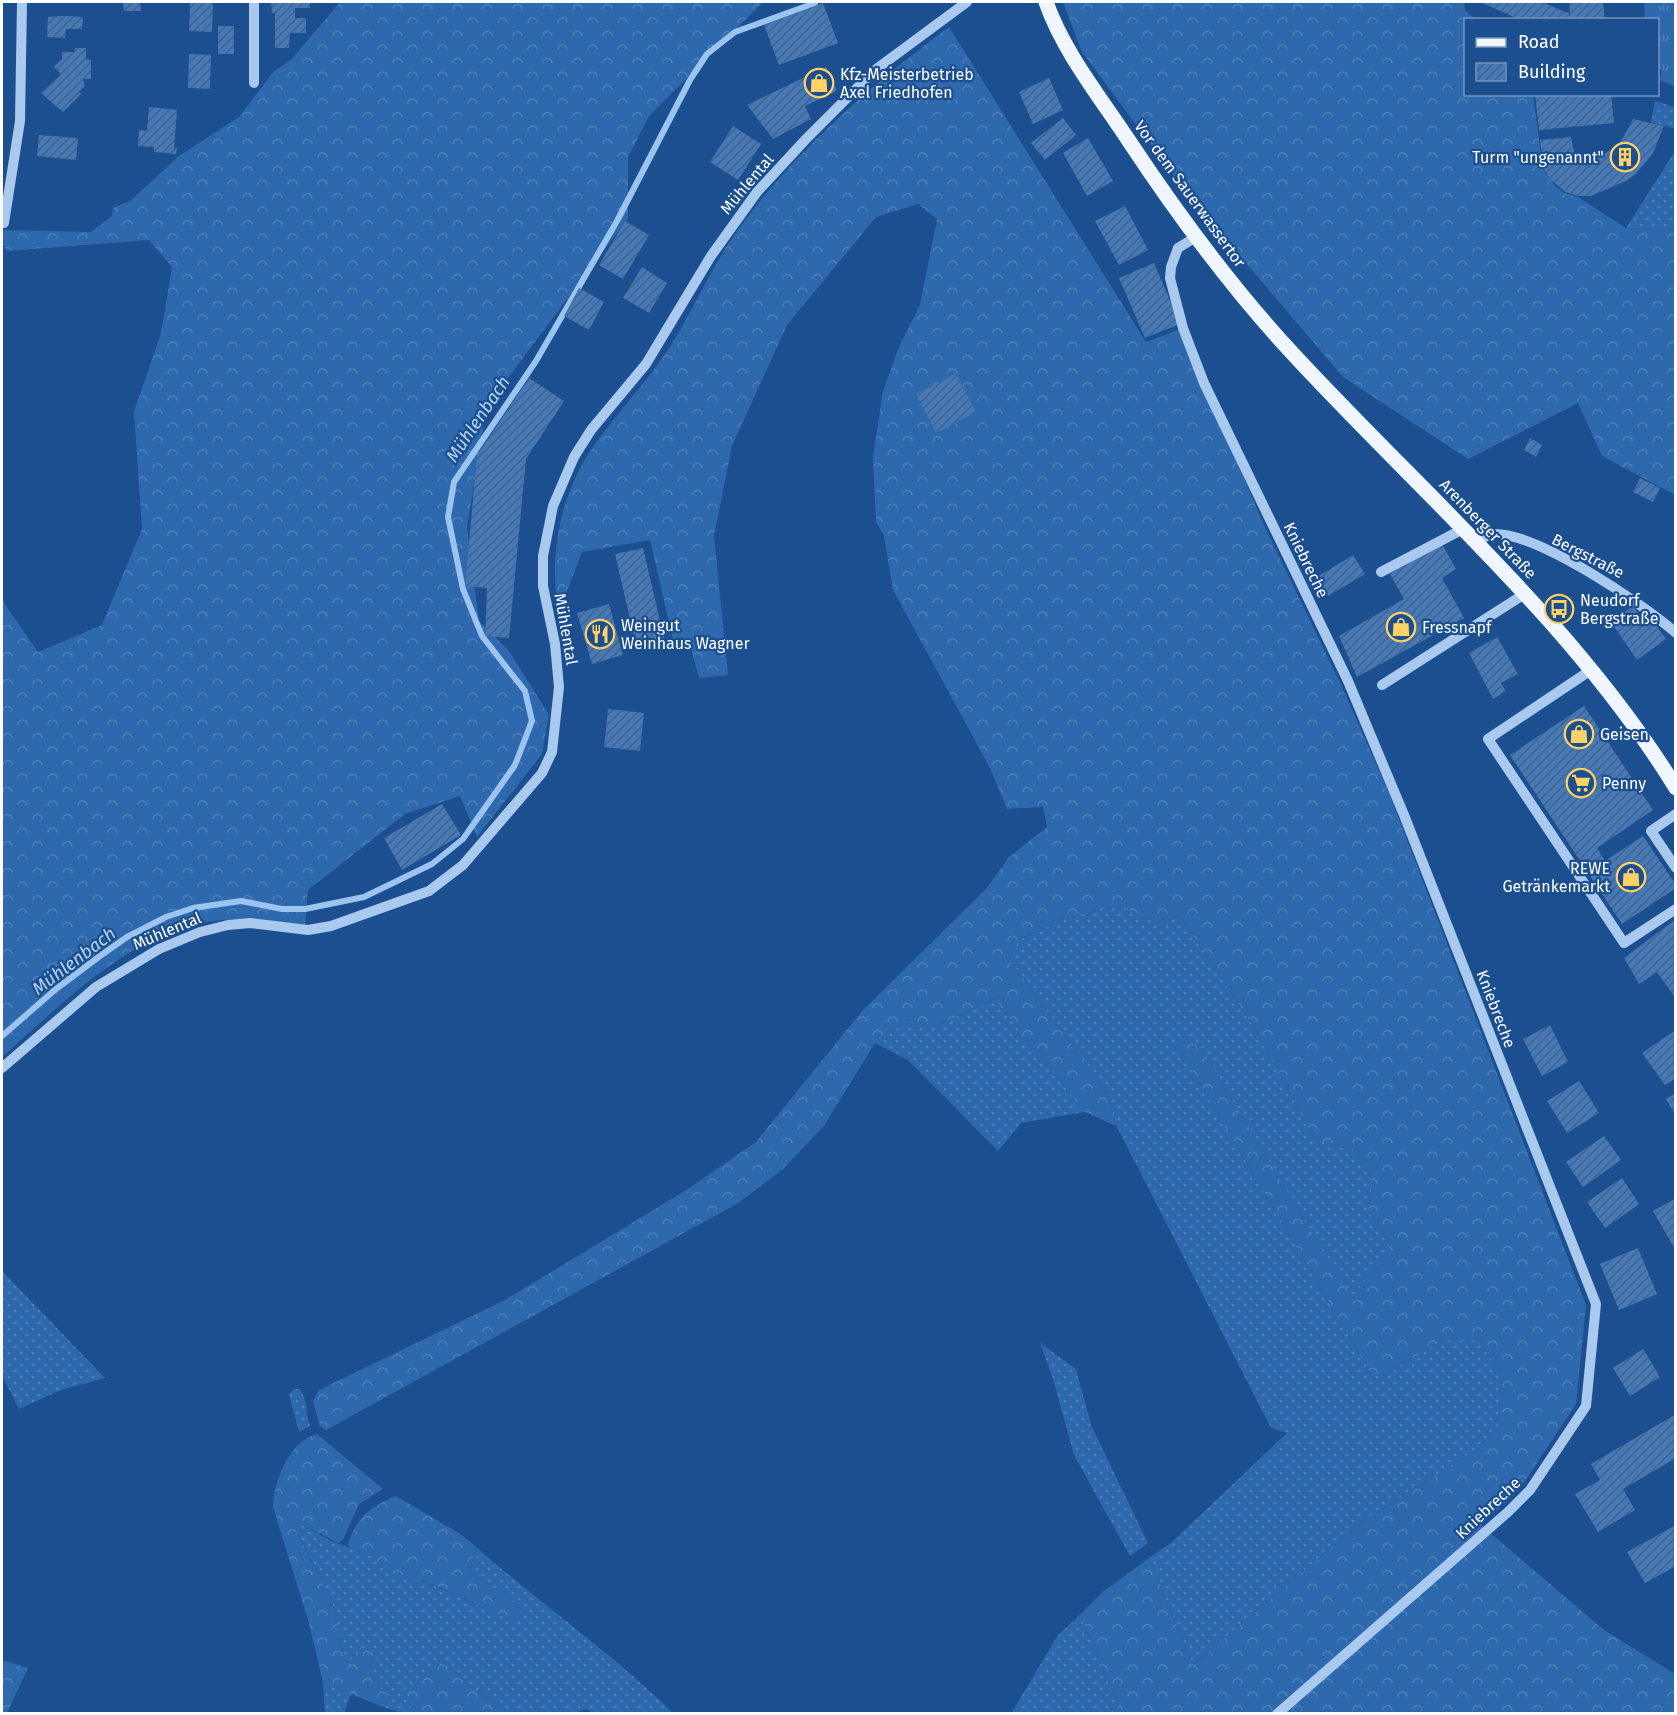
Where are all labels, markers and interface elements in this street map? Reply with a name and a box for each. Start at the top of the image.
legend [1464,18,1659,96]
text: Road [1518,31,1560,53]
text: Building [1518,61,1586,83]
place label: Kfz-Meisterbetrieb Axel Friedhofen [840,65,974,102]
shop icon: Kfz-Meisterbetrieb Axel Friedhofen [803,67,835,99]
street label: Vor dem Sauerwassertor [1130,117,1250,272]
building icon: Turm "ungenannt" [1609,141,1641,173]
place label: Turm "ungenannt" [1472,148,1604,167]
street label: Mühlental [716,150,778,218]
water label: Mühlenbach [441,372,515,466]
street label: Arenberger Straße [1436,475,1540,583]
street label: Kniebreche [1280,519,1332,601]
street label: Bergstraße [1549,530,1627,582]
place label: Neudorf Bergstraße [1580,591,1658,628]
street label: Mühlental [550,592,582,667]
bus stop icon: Neudorf Bergstraße [1543,593,1575,625]
shop icon: Fressnapf [1385,611,1417,643]
place label: Weingut Weinhaus Wagner [621,616,750,653]
restaurant icon: Weingut Weinhaus Wagner [584,618,616,650]
place label: Fressnapf [1422,618,1493,637]
shop icon: Geisen [1563,718,1595,750]
place label: Geisen [1600,725,1649,744]
supermarket icon: Penny [1565,767,1597,799]
place label: Penny [1602,774,1646,793]
place label: REWE Getränkemarkt [1502,859,1610,896]
shop icon: REWE Getränkemarkt [1615,861,1647,893]
street label: Mühlental [130,908,204,954]
water label: Mühlenbach [28,922,120,1000]
street label: Kniebreche [1472,967,1520,1051]
street label: Kniebreche [1452,1473,1524,1543]

